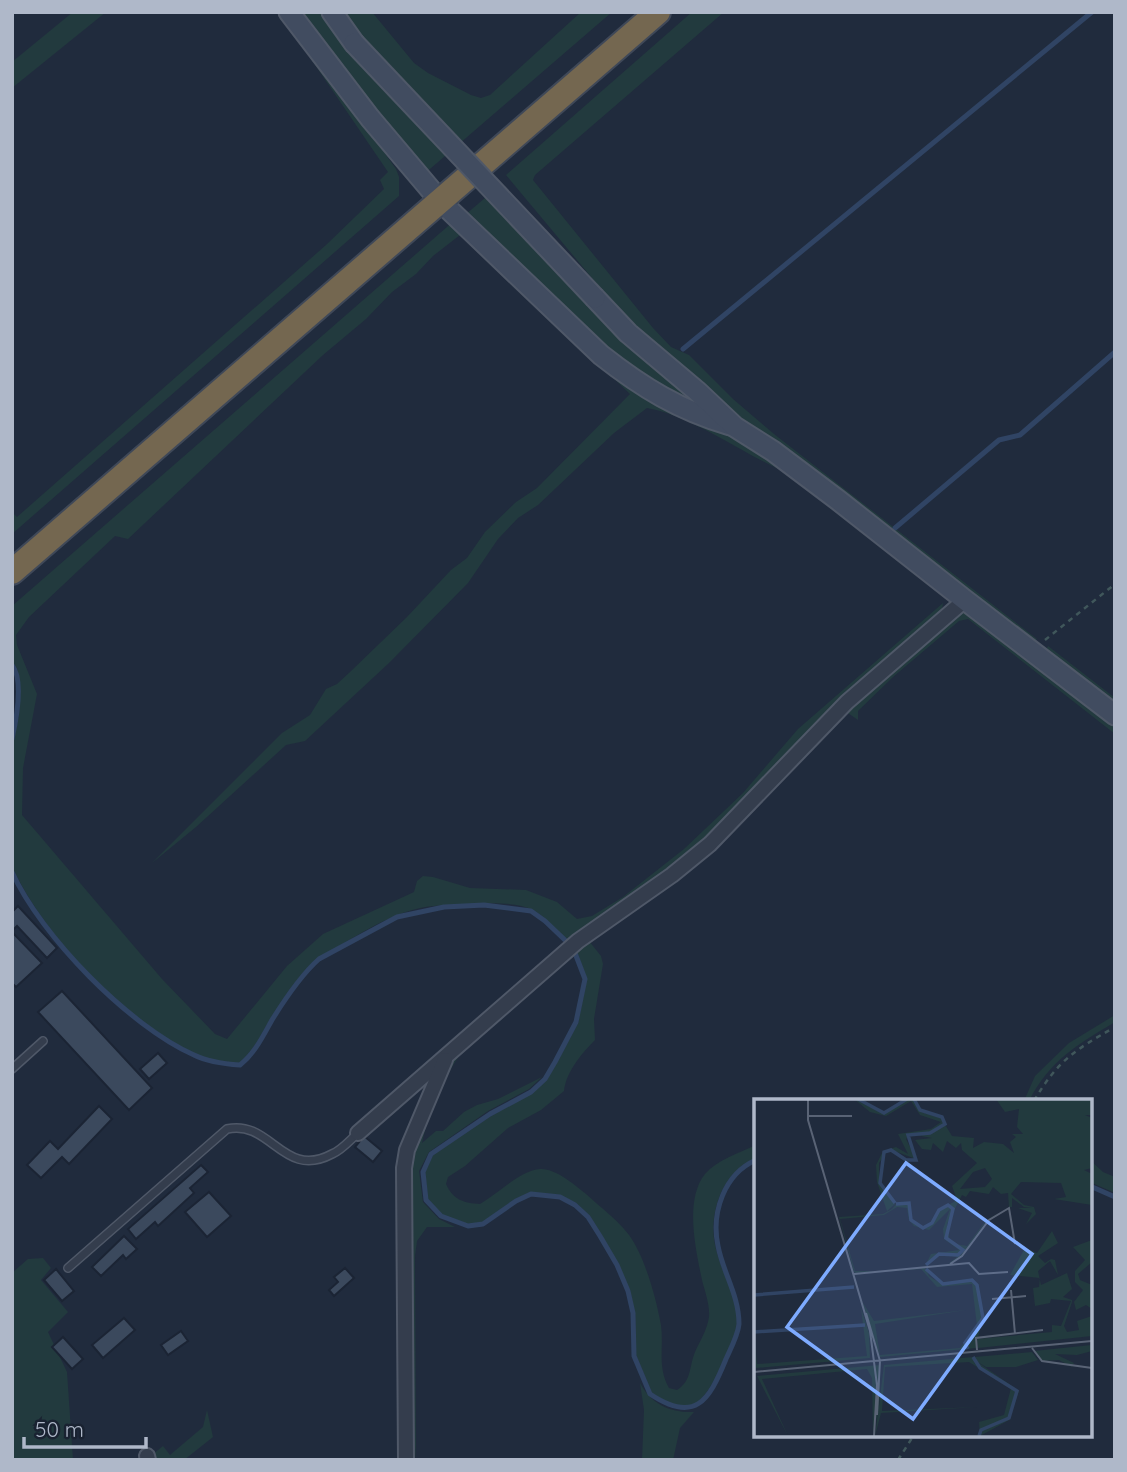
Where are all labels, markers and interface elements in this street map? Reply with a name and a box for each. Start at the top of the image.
inset map [754,1099,1092,1437]
scale bar [24,1406,147,1450]
text: 50 m [35,1416,84,1442]

